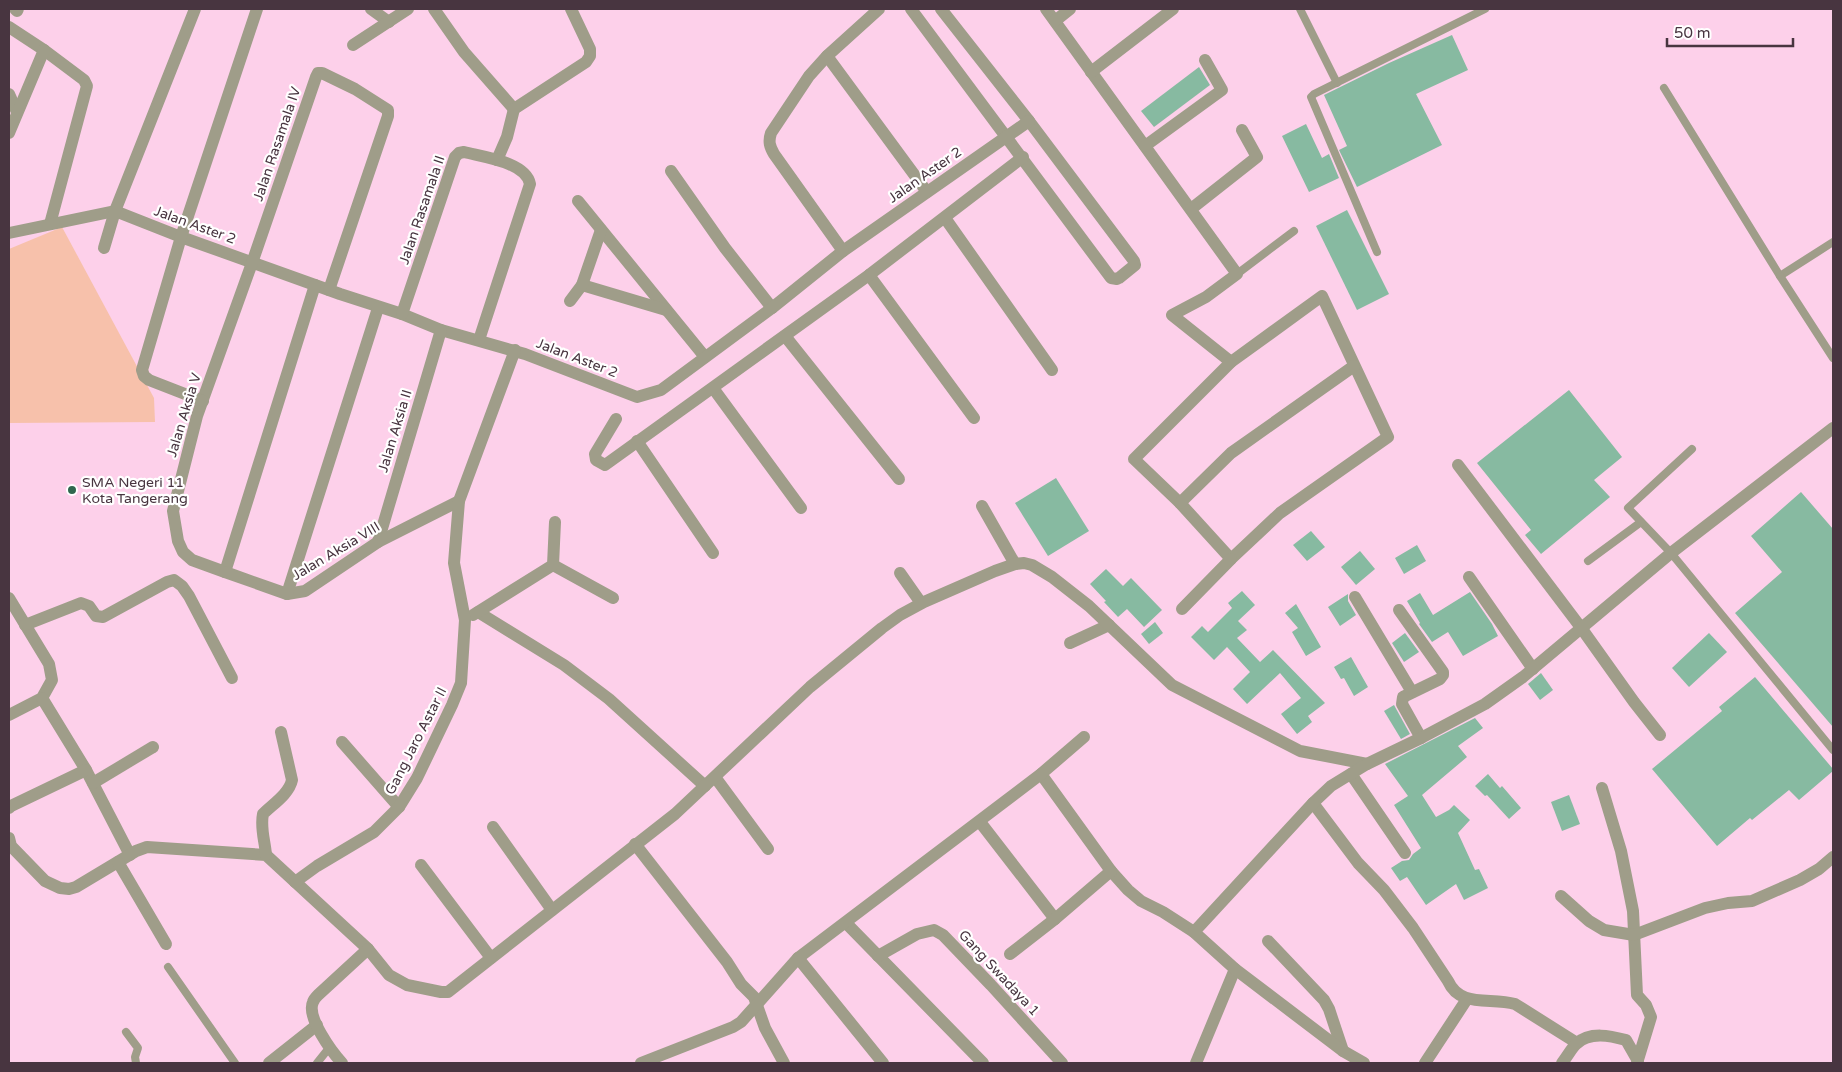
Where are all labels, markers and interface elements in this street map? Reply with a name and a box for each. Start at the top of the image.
scale bar [1667,15,1793,47]
text: 50 m [1674,24,1711,42]
street label: Jalan Rasamala IV [249,84,305,203]
street label: Jalan Aster 2 [885,143,965,207]
street label: Jalan Rasamala II [395,153,449,267]
street label: Jalan Aster 2 [152,202,238,248]
street label: Jalan Aster 2 [534,335,620,381]
street label: Jalan Aksia V [163,371,205,459]
street label: Jalan Aksia II [374,388,416,474]
place label: SMA Negeri 11 Kota Tangerang [82,474,188,507]
marker: SMA Negeri 11 Kota Tangerang [66,484,78,496]
street label: Jalan Aksia VIII [289,518,383,584]
street label: Gang Jaro Astar II [382,684,450,798]
street label: Gang Swadaya 1 [955,927,1043,1019]

